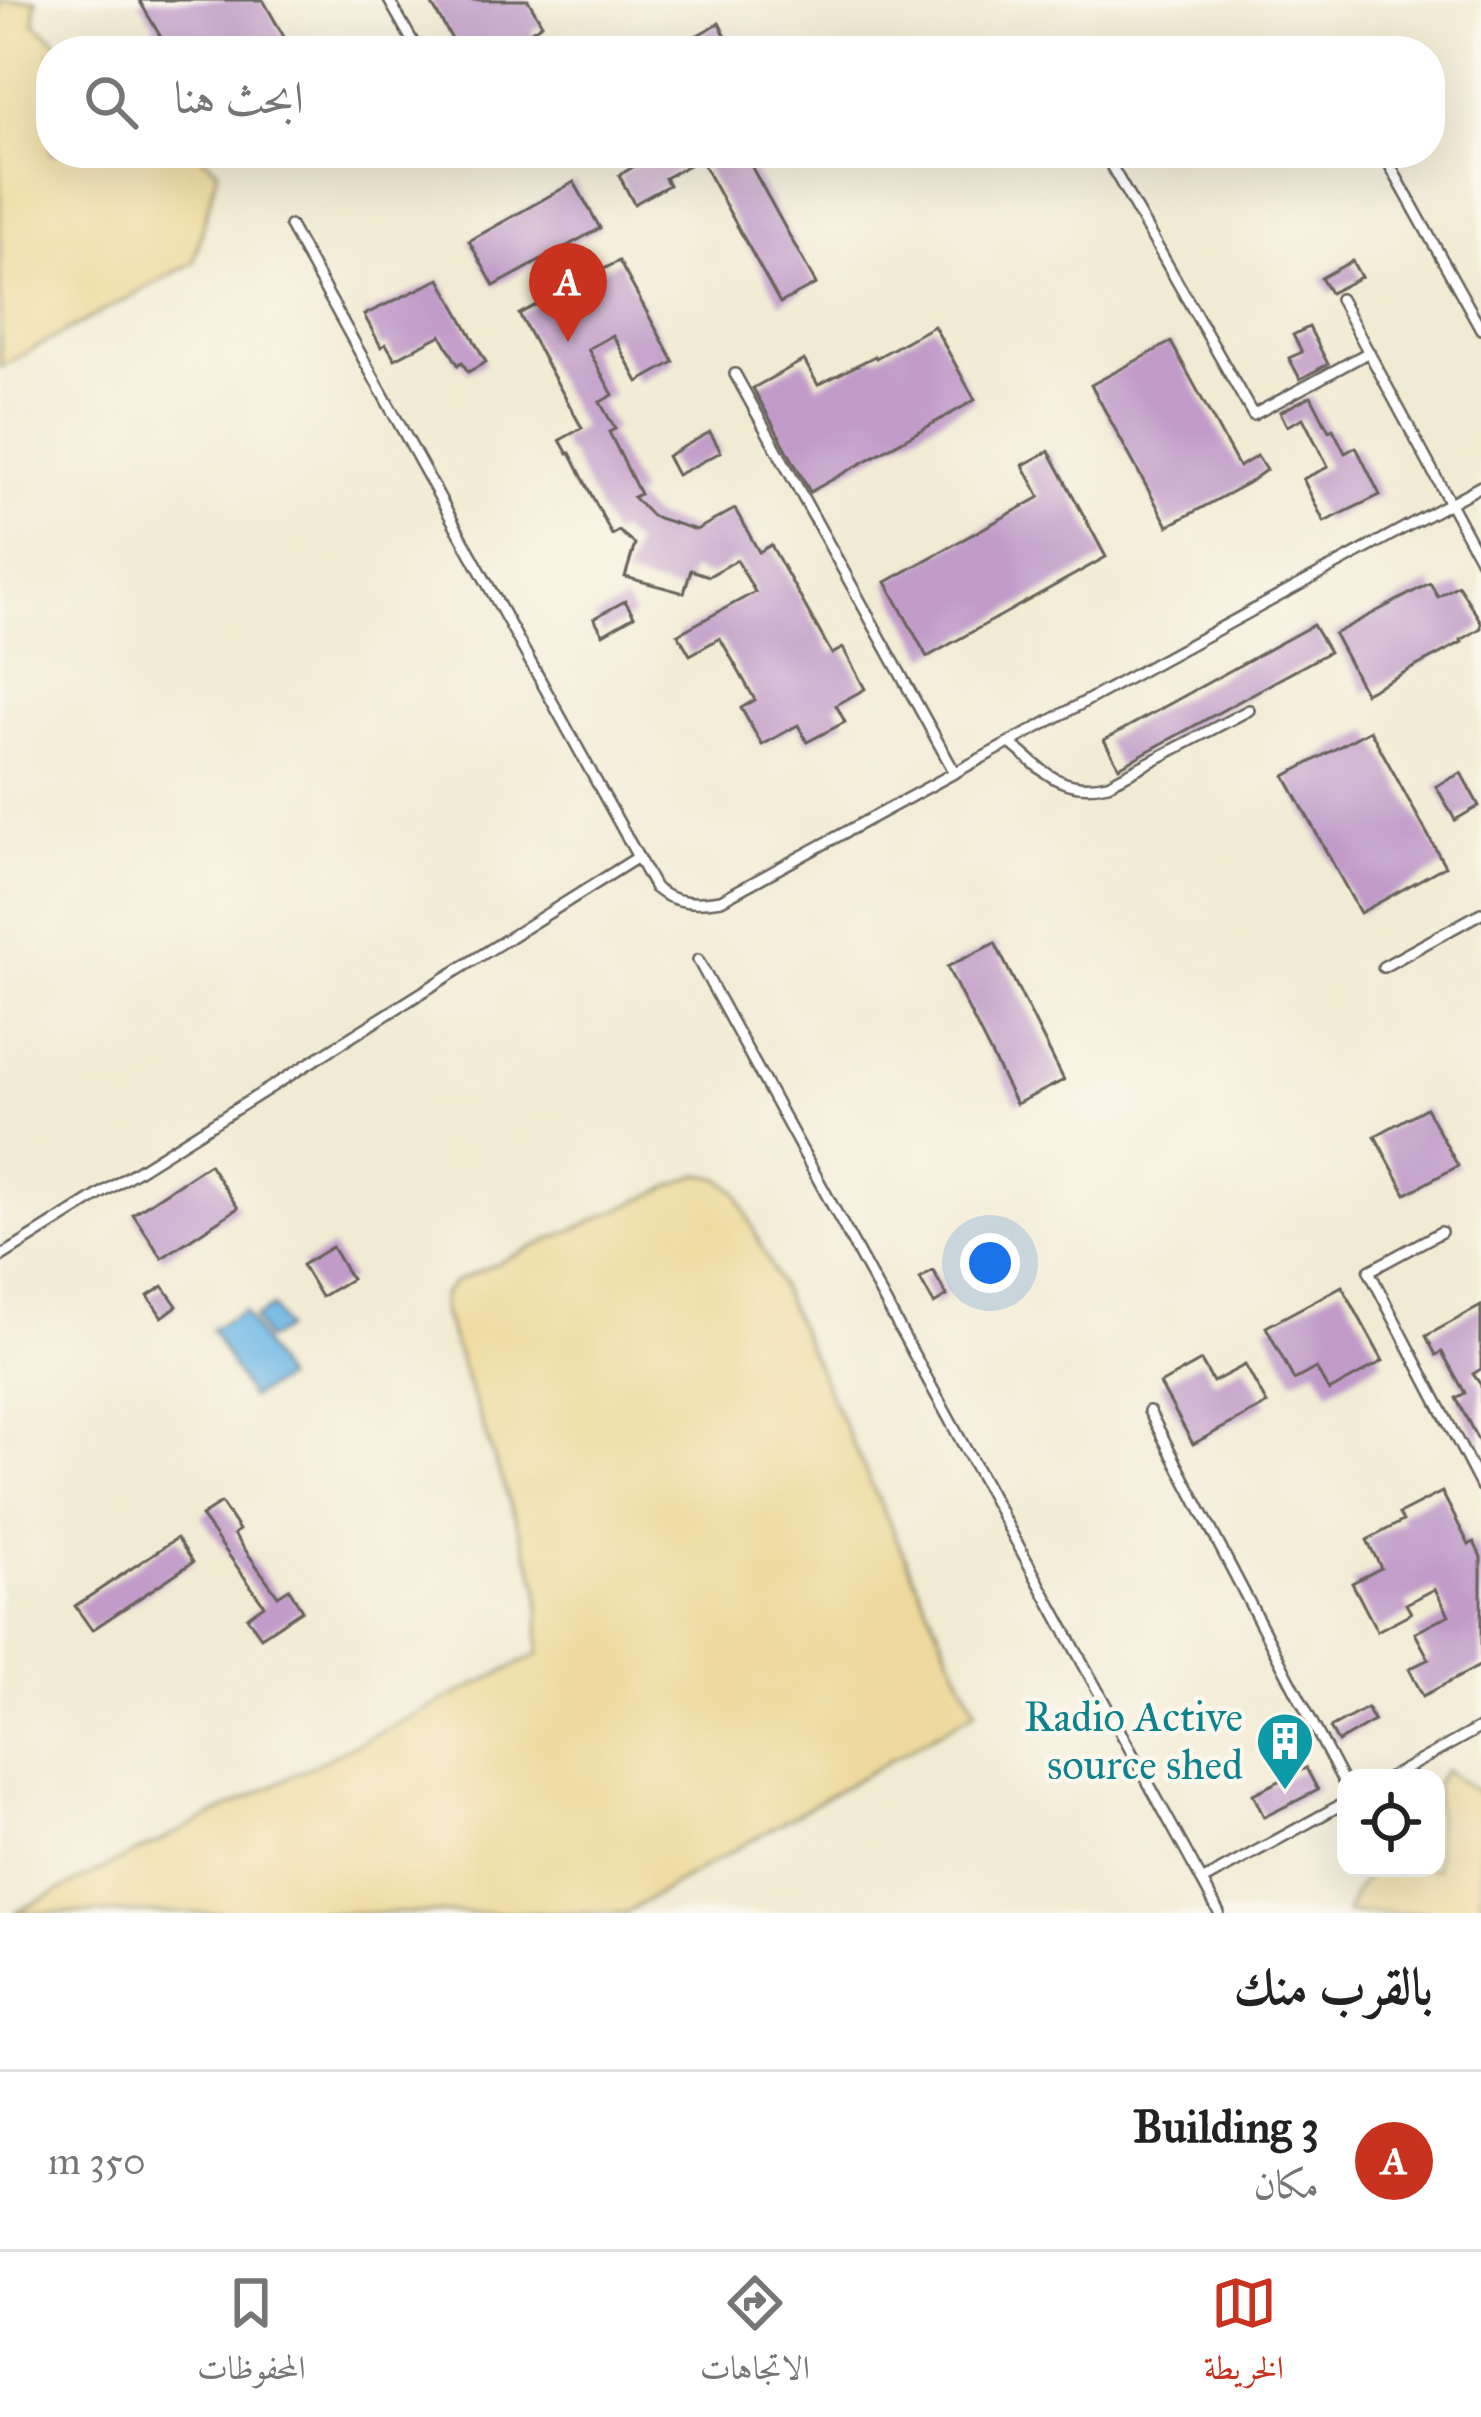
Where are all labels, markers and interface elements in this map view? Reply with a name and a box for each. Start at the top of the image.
search box [36,36,1445,168]
icon: search [78,69,144,135]
text: ابحث هنا [174,70,304,125]
pin: A [529,243,607,342]
your location [960,1233,1020,1293]
place label: Radio Active source shed [1024,1691,1243,1791]
building icon: Radio Active source shed [1254,1710,1316,1792]
map controls [1337,1769,1445,1877]
button: locate [1337,1769,1445,1877]
text: بالقرب منك [1234,1956,1433,2018]
text: Building 3 [1133,2099,1319,2154]
text: 350 m [48,2137,146,2185]
text: A [1381,2137,1407,2185]
text: مكان [1254,2161,1319,2209]
tab: المحفوظات [197,2270,306,2400]
tab: الاتجاهات [700,2270,810,2400]
tab: الخريطة [1204,2270,1284,2400]

